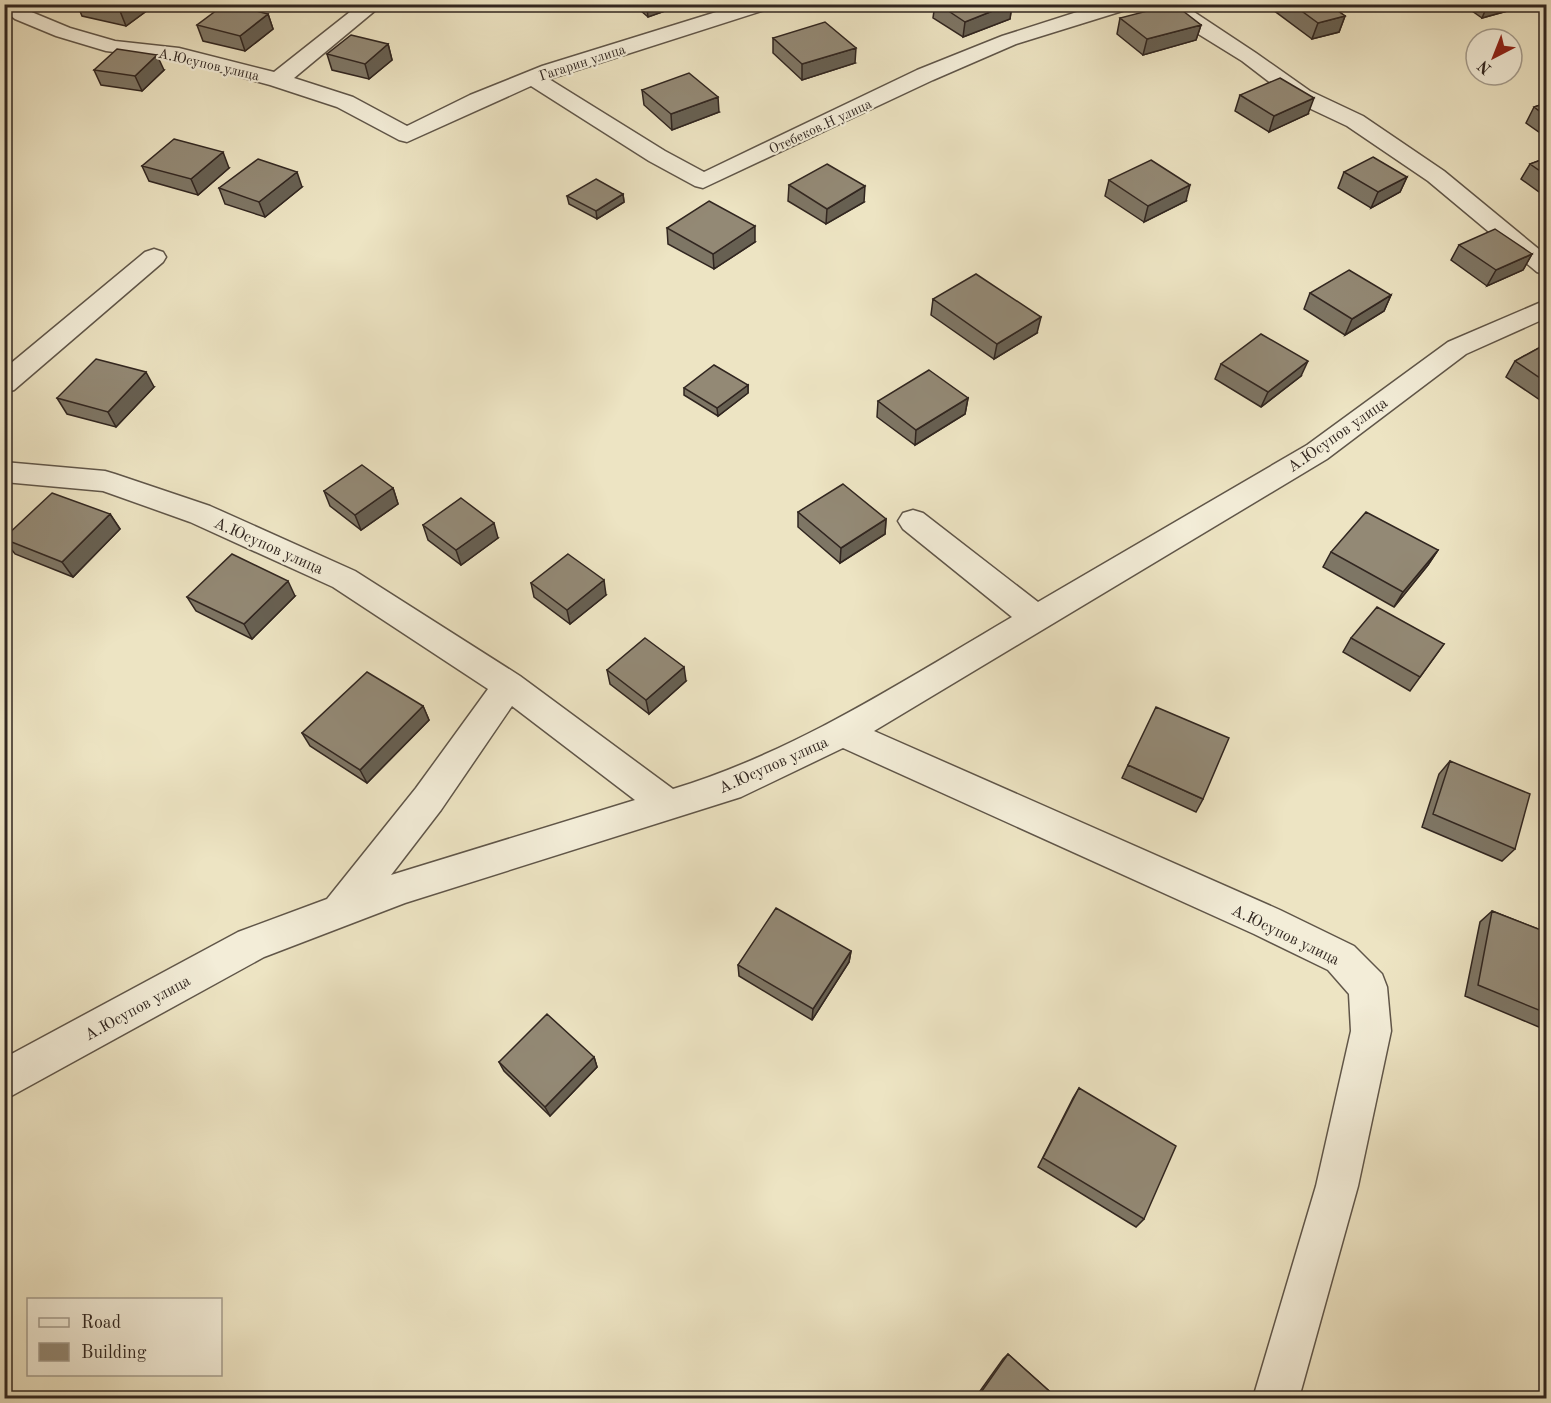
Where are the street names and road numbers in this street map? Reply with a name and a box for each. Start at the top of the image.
street label: Гагарин улица [537,42,627,84]
street label: А.Юсупов улица [157,47,261,83]
street label: Отебеков.Н улица [767,97,874,157]
street label: А.Юсупов улица [1285,395,1391,476]
street label: А.Юсупов улица [211,516,325,578]
street label: А.Юсупов улица [717,734,831,797]
street label: А.Юсупов улица [1229,903,1342,969]
street label: А.Юсупов улица [82,973,194,1044]

